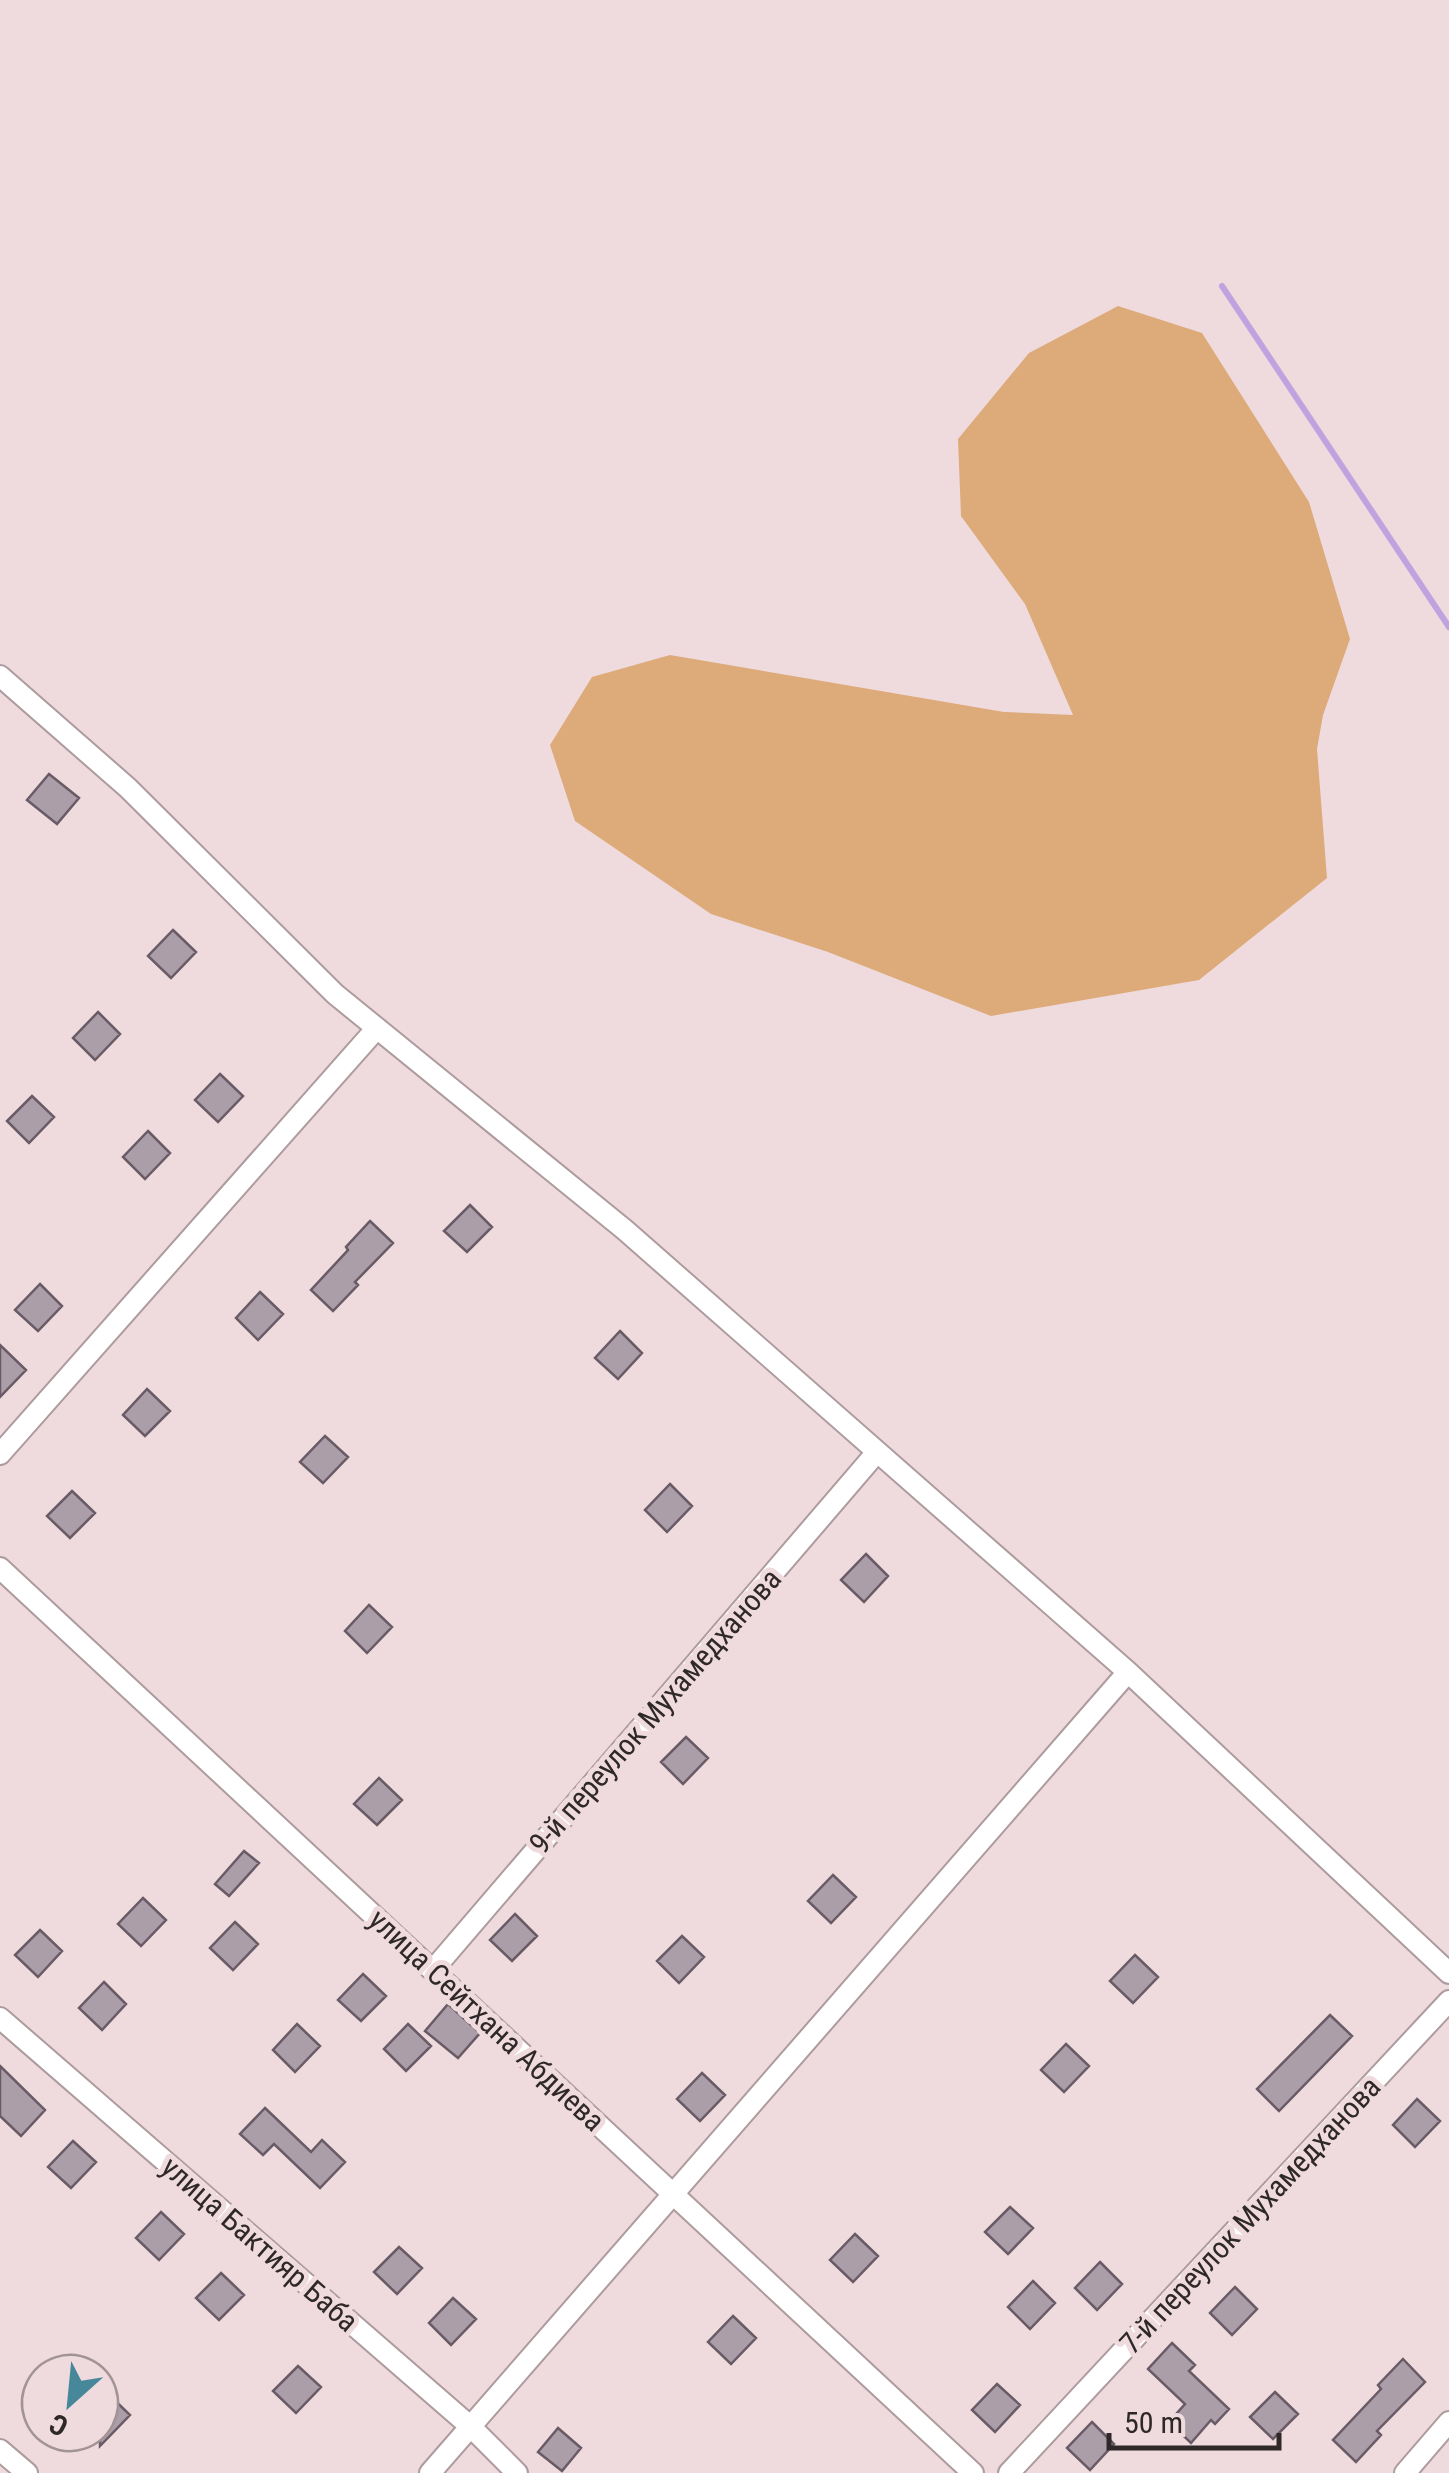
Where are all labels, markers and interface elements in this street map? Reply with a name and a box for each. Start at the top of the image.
street label: 9-й переулок Мухамедханова [522,1562,788,1860]
street label: улица Сейтхана Абдиева [362,1902,612,2138]
street label: 7-й переулок Мухамедханова [1113,2069,1387,2361]
street label: улица Бактияр Баба [155,2149,365,2339]
north arrow [20,2353,120,2453]
scale bar [1109,2388,1279,2450]
text: 50 m [1124,2405,1183,2440]
text: С [44,2406,73,2443]

